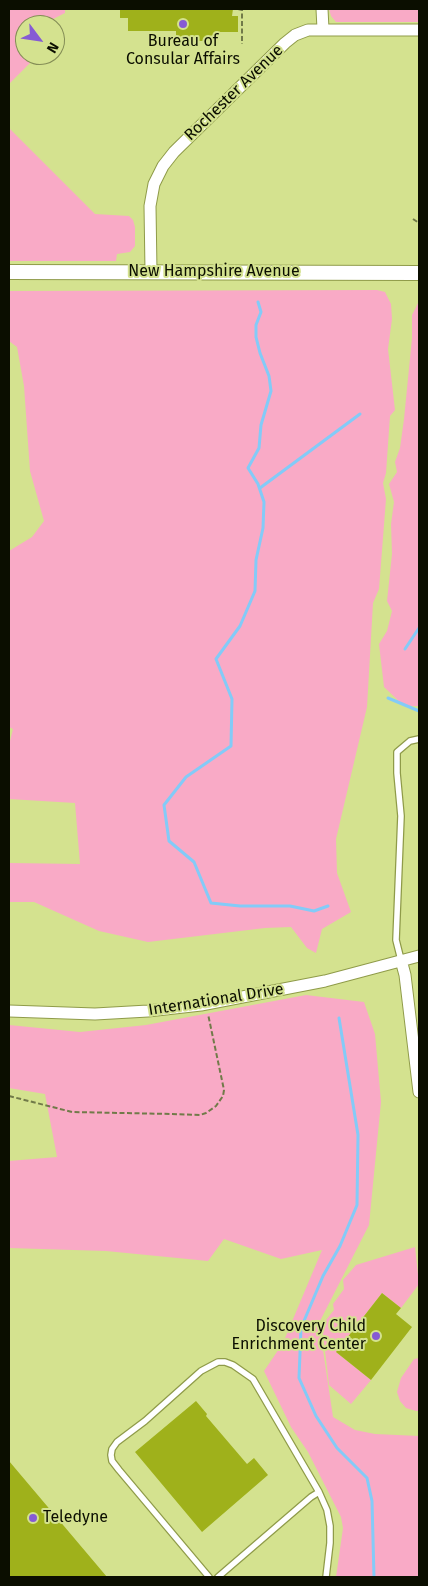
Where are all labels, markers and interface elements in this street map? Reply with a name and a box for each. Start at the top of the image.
north arrow [15,15,65,65]
marker: Bureau of Consular Affairs [177,18,189,30]
place label: Bureau of Consular Affairs [126,32,240,70]
text: N [43,39,62,56]
street label: Rochester Avenue [181,41,287,145]
street label: New Hampshire Avenue [128,262,300,282]
street label: International Drive [147,980,285,1020]
place label: Discovery Child Enrichment Center [232,1317,366,1355]
marker: Discovery Child Enrichment Center [370,1330,382,1342]
place label: Teledyne [43,1508,108,1528]
marker: Teledyne [27,1512,39,1524]

